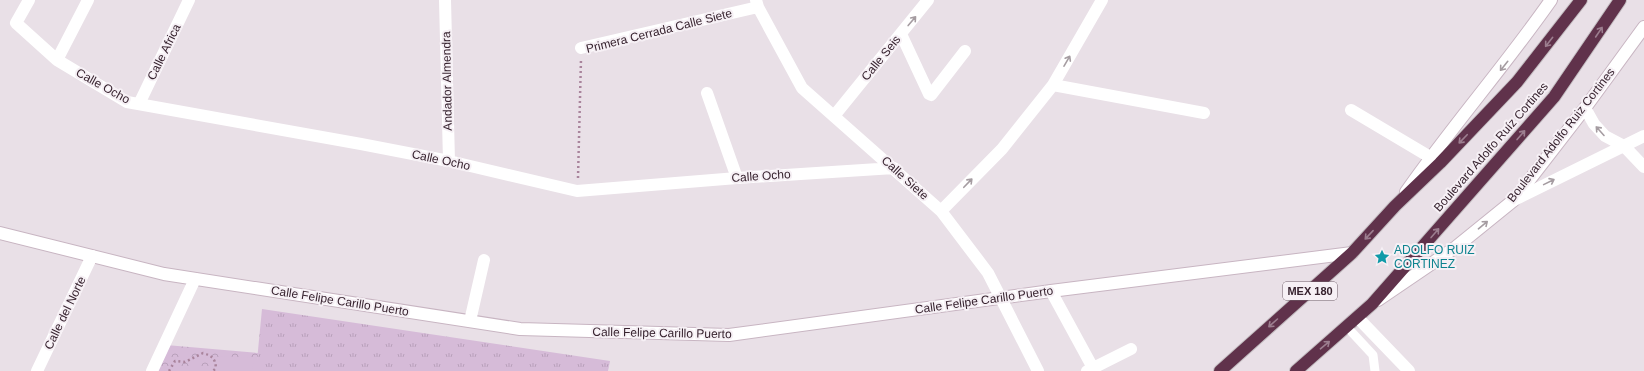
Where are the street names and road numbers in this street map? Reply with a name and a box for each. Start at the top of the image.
street label: Primera Cerrada Calle Siete [585,6,734,56]
street label: Calle Africa [144,21,184,82]
street label: Andador Almendra [439,31,455,131]
street label: Calle Seis [859,33,903,83]
street label: Calle Ocho [74,65,133,107]
street label: Boulevard Adolfo Ruiz Cortines [1504,65,1618,205]
street label: Boulevard Adolfo Ruíz Cortines [1431,79,1551,215]
street label: Calle Ocho [411,147,472,173]
street label: Calle Siete [879,153,931,203]
street label: Calle Ocho [731,167,791,185]
street label: Calle del Norte [41,274,89,352]
road number: MEX 180 [1283,282,1337,300]
street label: Calle Felipe Carillo Puerto [270,283,410,319]
street label: Calle Felipe Carillo Puerto [914,283,1054,317]
street label: Calle Felipe Carillo Puerto [592,325,732,341]

